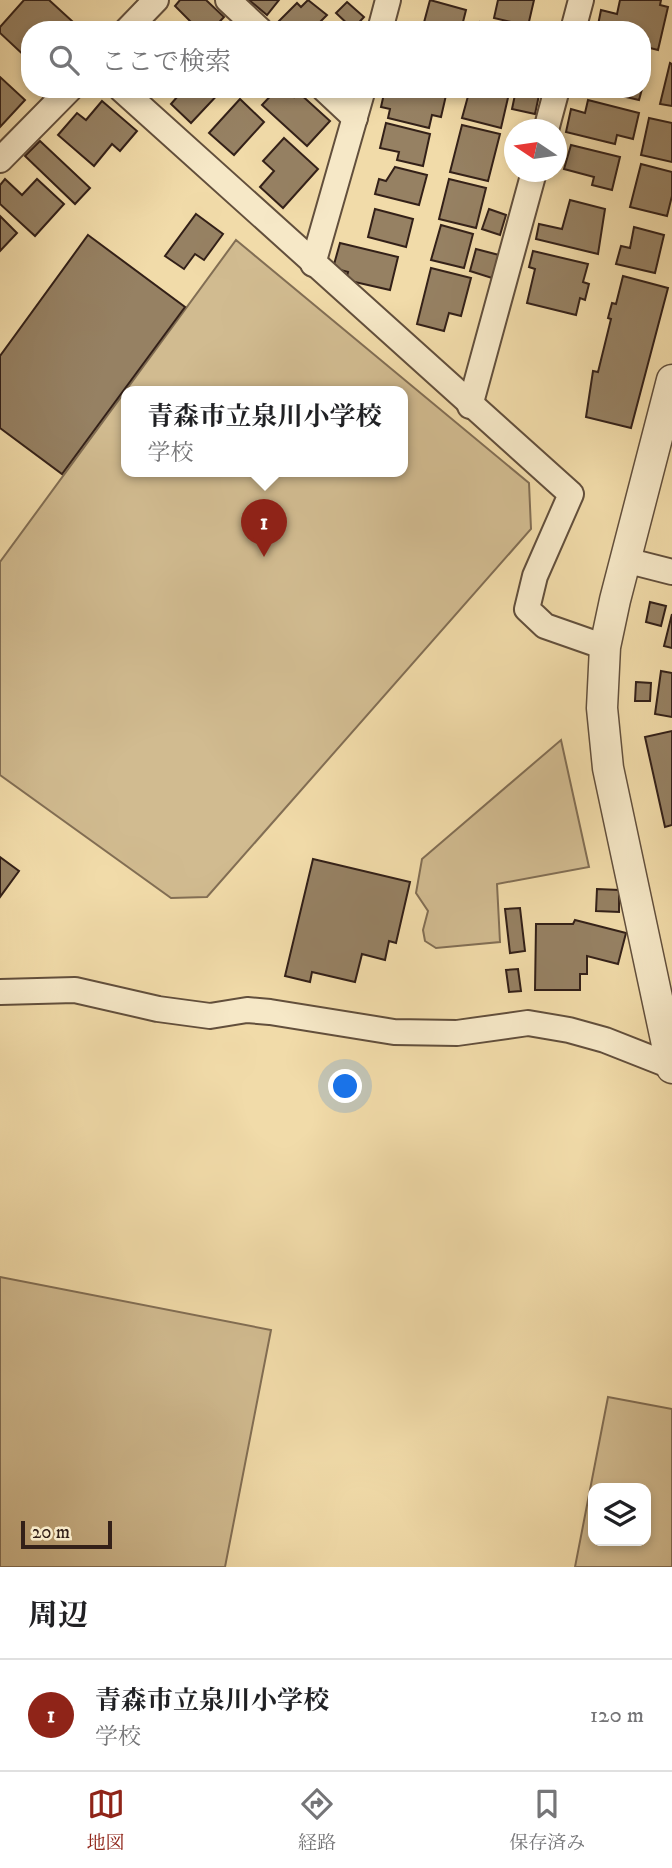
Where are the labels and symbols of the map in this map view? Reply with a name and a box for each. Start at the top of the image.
north arrow [504,119,567,182]
pin: 1 [241,499,287,557]
your location [328,1069,362,1103]
scale bar [21,1518,112,1550]

